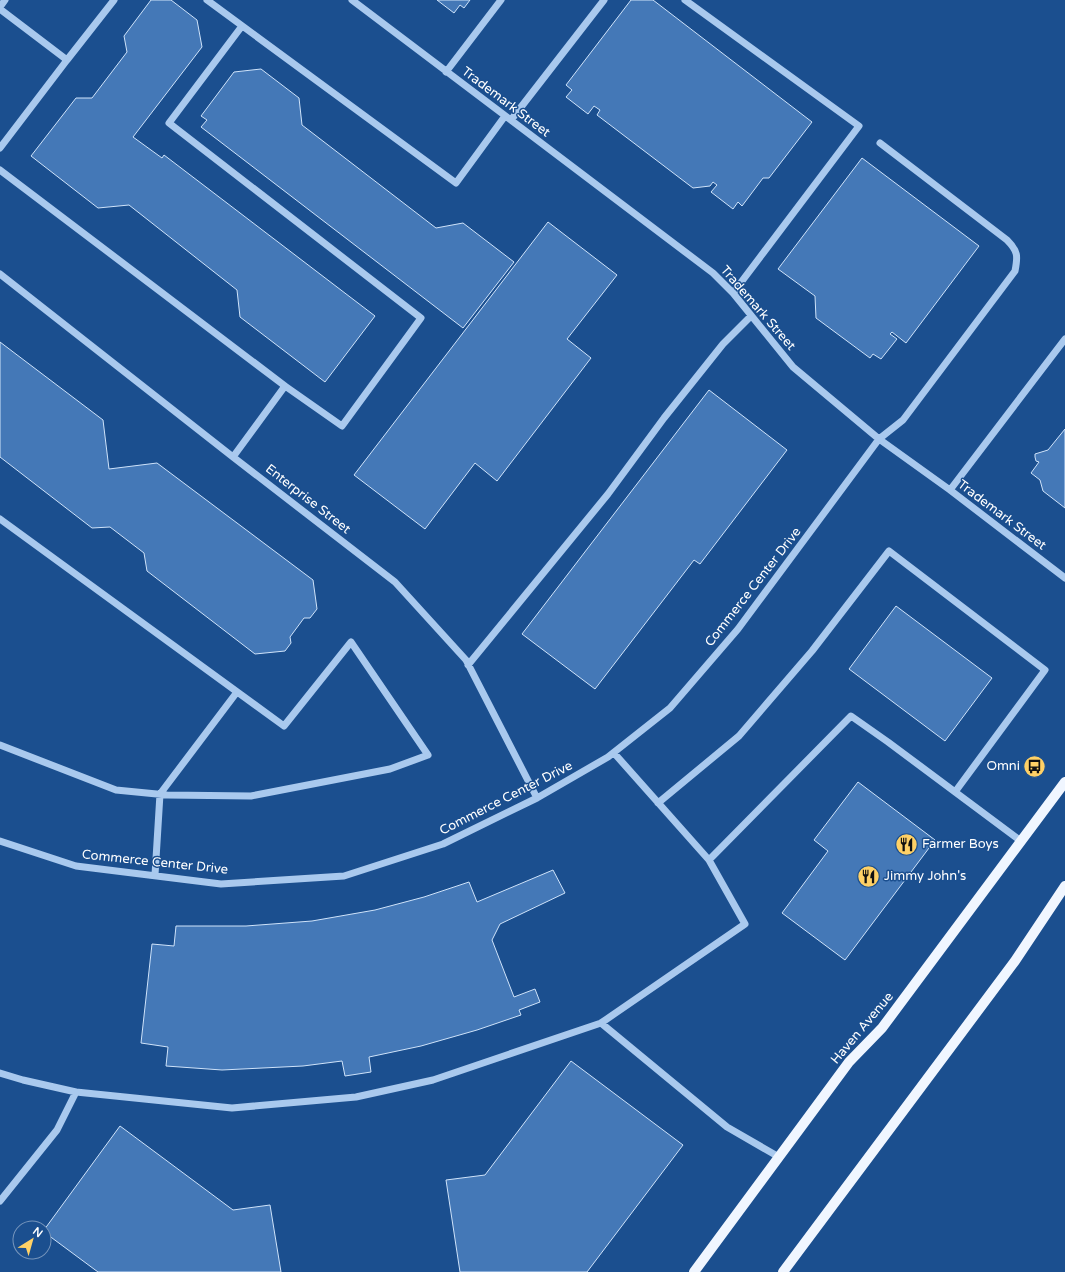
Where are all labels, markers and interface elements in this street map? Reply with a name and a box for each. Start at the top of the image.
street label: Trademark Street [459,63,553,141]
street label: Trademark Street [717,262,799,354]
street label: Enterprise Street [262,461,354,537]
street label: Trademark Street [955,476,1049,554]
street label: Commerce Center Drive [701,524,805,650]
bus stop icon: Omni [1022,753,1048,779]
street label: Commerce Center Drive [437,758,575,838]
place label: Omni [986,758,1020,774]
restaurant icon: Farmer Boys [894,831,920,857]
place label: Farmer Boys [922,836,999,852]
street label: Commerce Center Drive [81,846,229,878]
restaurant icon: Jimmy John's [855,863,881,889]
place label: Jimmy John's [884,868,966,884]
street label: Haven Avenue [827,989,897,1067]
north arrow [12,1220,52,1260]
text: N [30,1225,45,1240]

